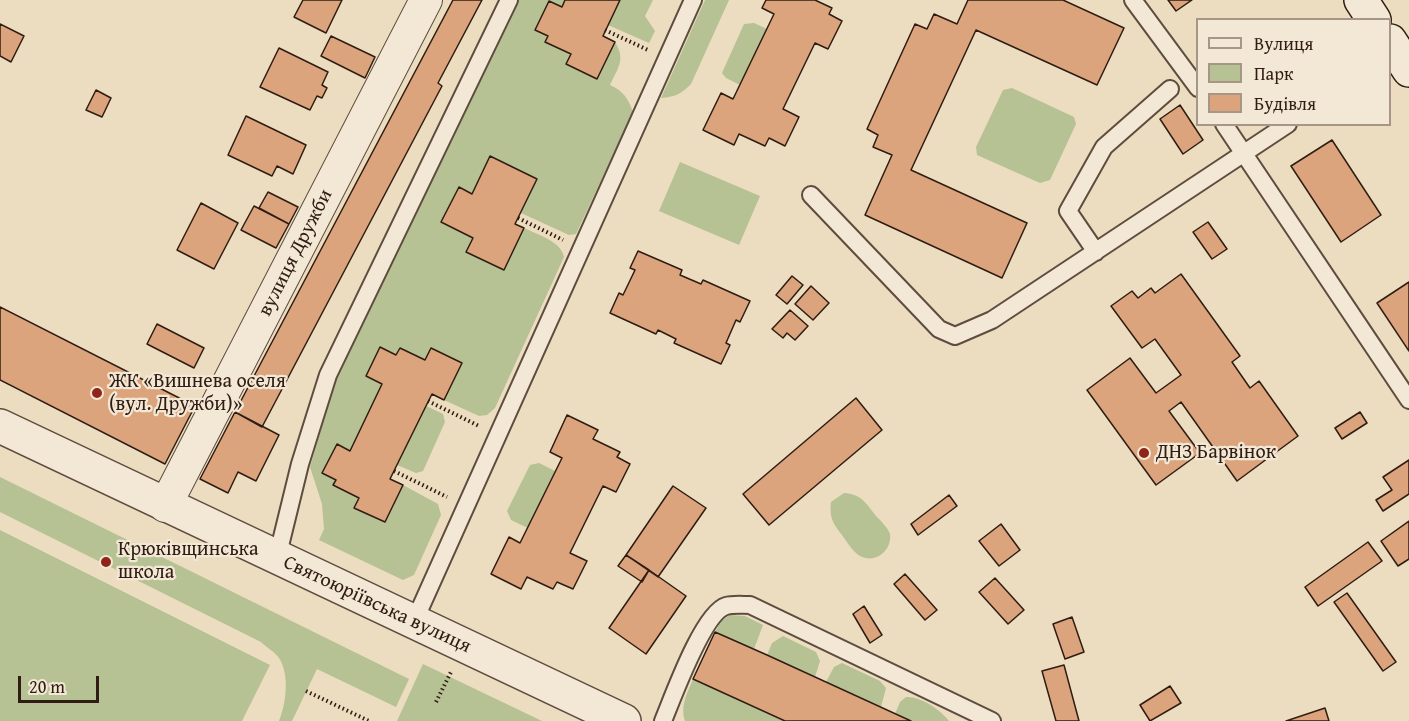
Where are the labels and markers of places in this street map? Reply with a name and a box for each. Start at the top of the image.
place label: ЖК «Вишнева оселя (вул. Дружби)» [109,370,286,417]
marker: ЖК «Вишнева оселя (вул. Дружби)» [90,386,104,400]
place label: ДНЗ Барвінок [1156,441,1276,465]
marker: ДНЗ Барвінок [1137,446,1151,460]
place label: Крюківщинська школа [118,538,259,585]
marker: Крюківщинська школа [99,555,113,569]

